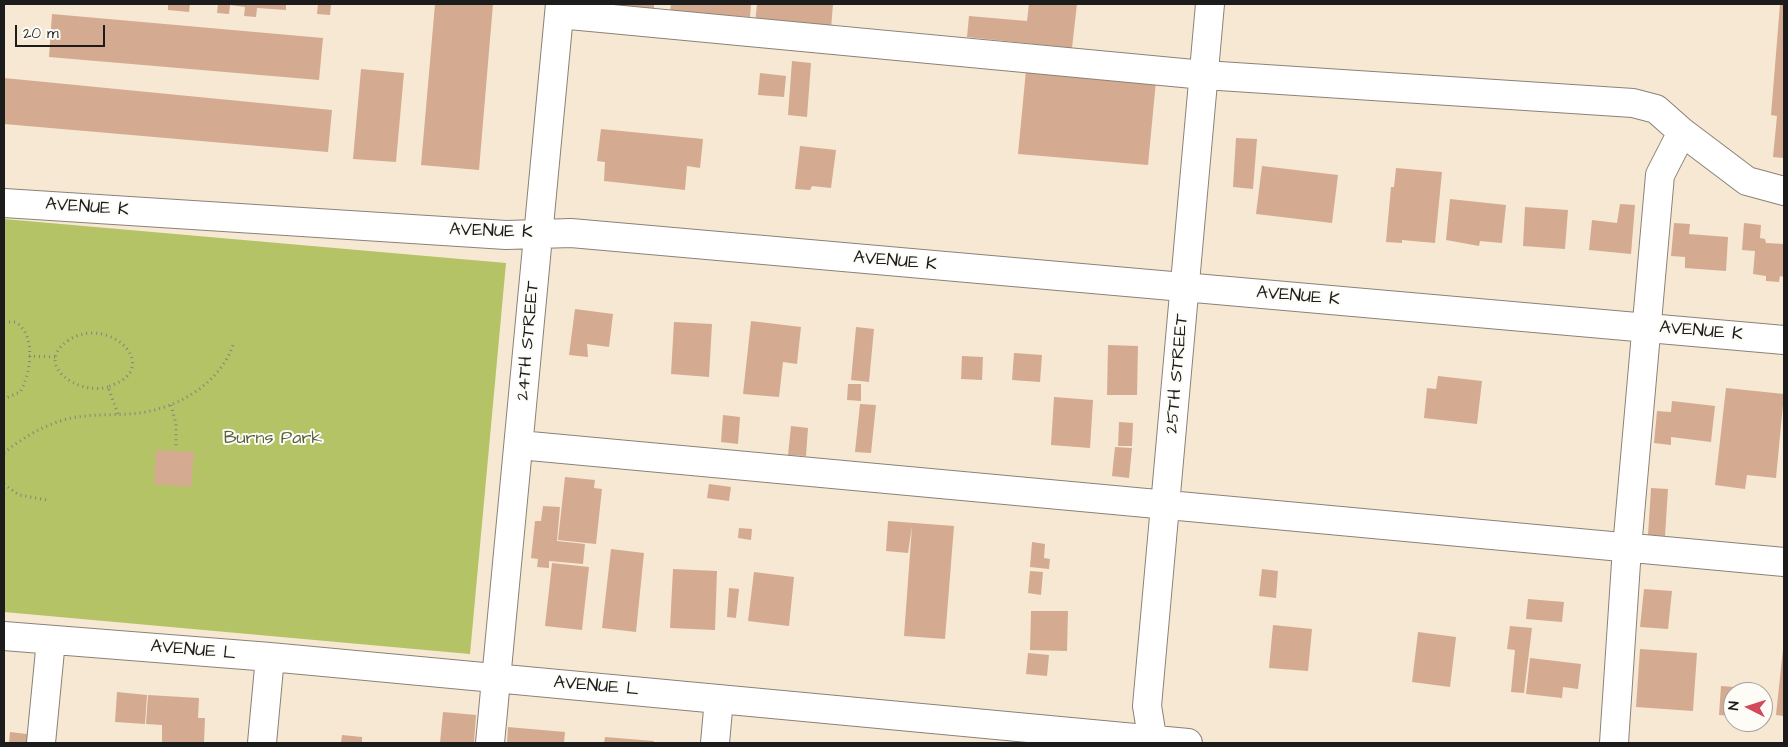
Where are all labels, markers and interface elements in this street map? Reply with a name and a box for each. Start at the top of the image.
scale bar [18,15,108,47]
text: 20 m [23,23,59,44]
street label: AVENUE K [45,194,129,222]
street label: AVENUE K [449,220,533,244]
street label: AVENUE K [852,248,938,276]
street label: 24TH STREET [513,280,545,402]
street label: AVENUE K [1255,283,1341,311]
street label: 25TH STREET [1162,313,1194,435]
street label: AVENUE K [1658,318,1744,346]
park label: Burns Park [224,428,322,450]
street label: AVENUE L [150,637,236,665]
street label: AVENUE L [553,673,639,701]
north arrow [1723,682,1773,732]
text: N [1724,701,1744,711]

